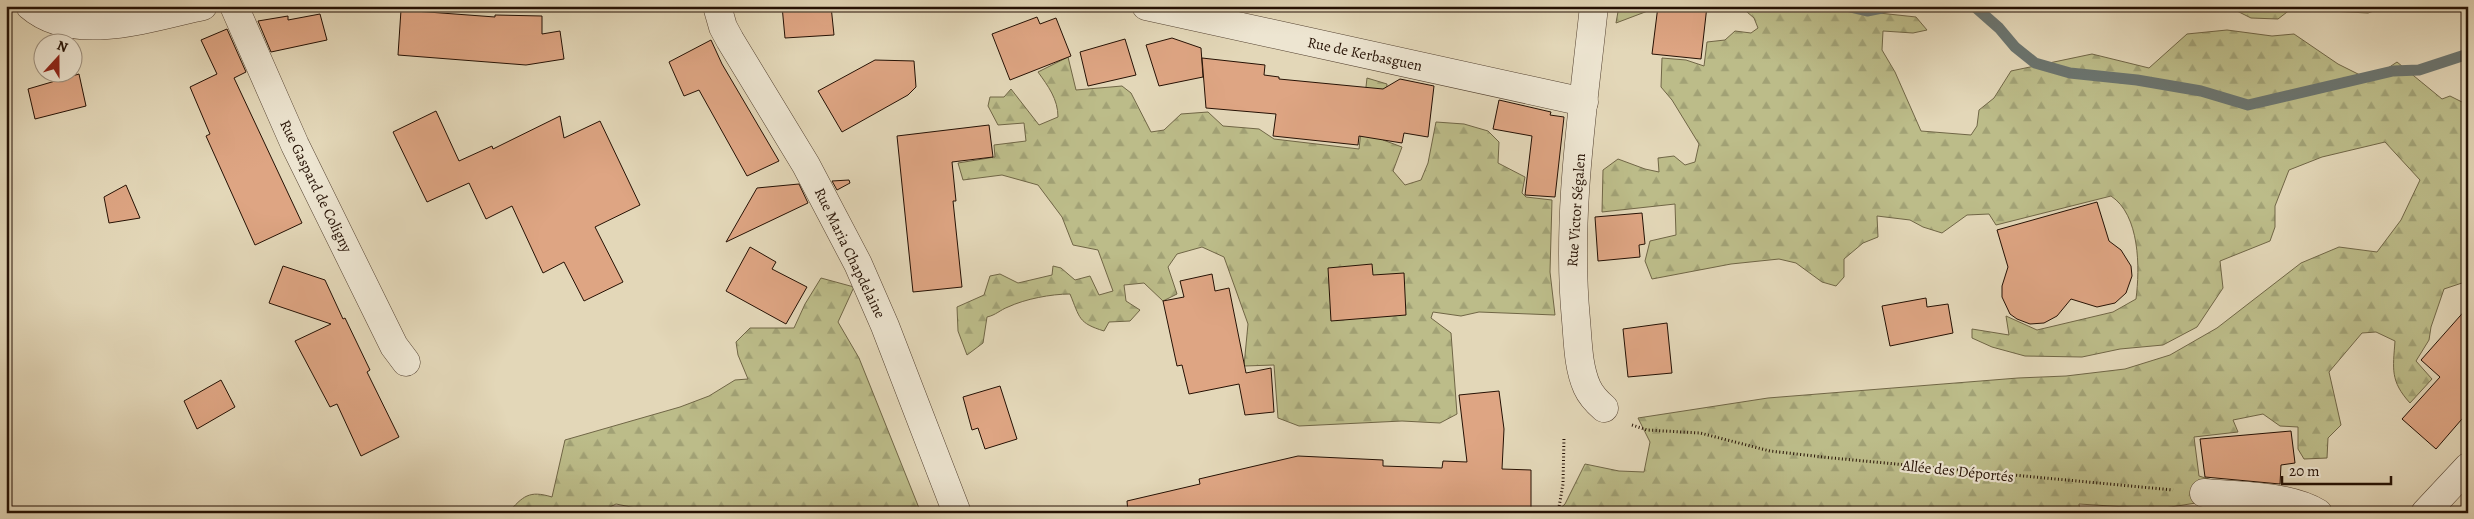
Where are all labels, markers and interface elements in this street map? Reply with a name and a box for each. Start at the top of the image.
north arrow [32,32,82,82]
street label: Rue de Kerbasguen [1306,32,1424,76]
text: N [54,36,71,57]
street label: Rue Gaspard de Coligny [275,116,357,256]
street label: Rue Victor Ségalen [1562,152,1590,268]
street label: Rue Maria Chapdelaine [810,184,890,322]
scale bar [2282,454,2390,486]
street label: Allée des Déportés [1900,455,2015,487]
text: 20 m [2289,461,2320,481]

